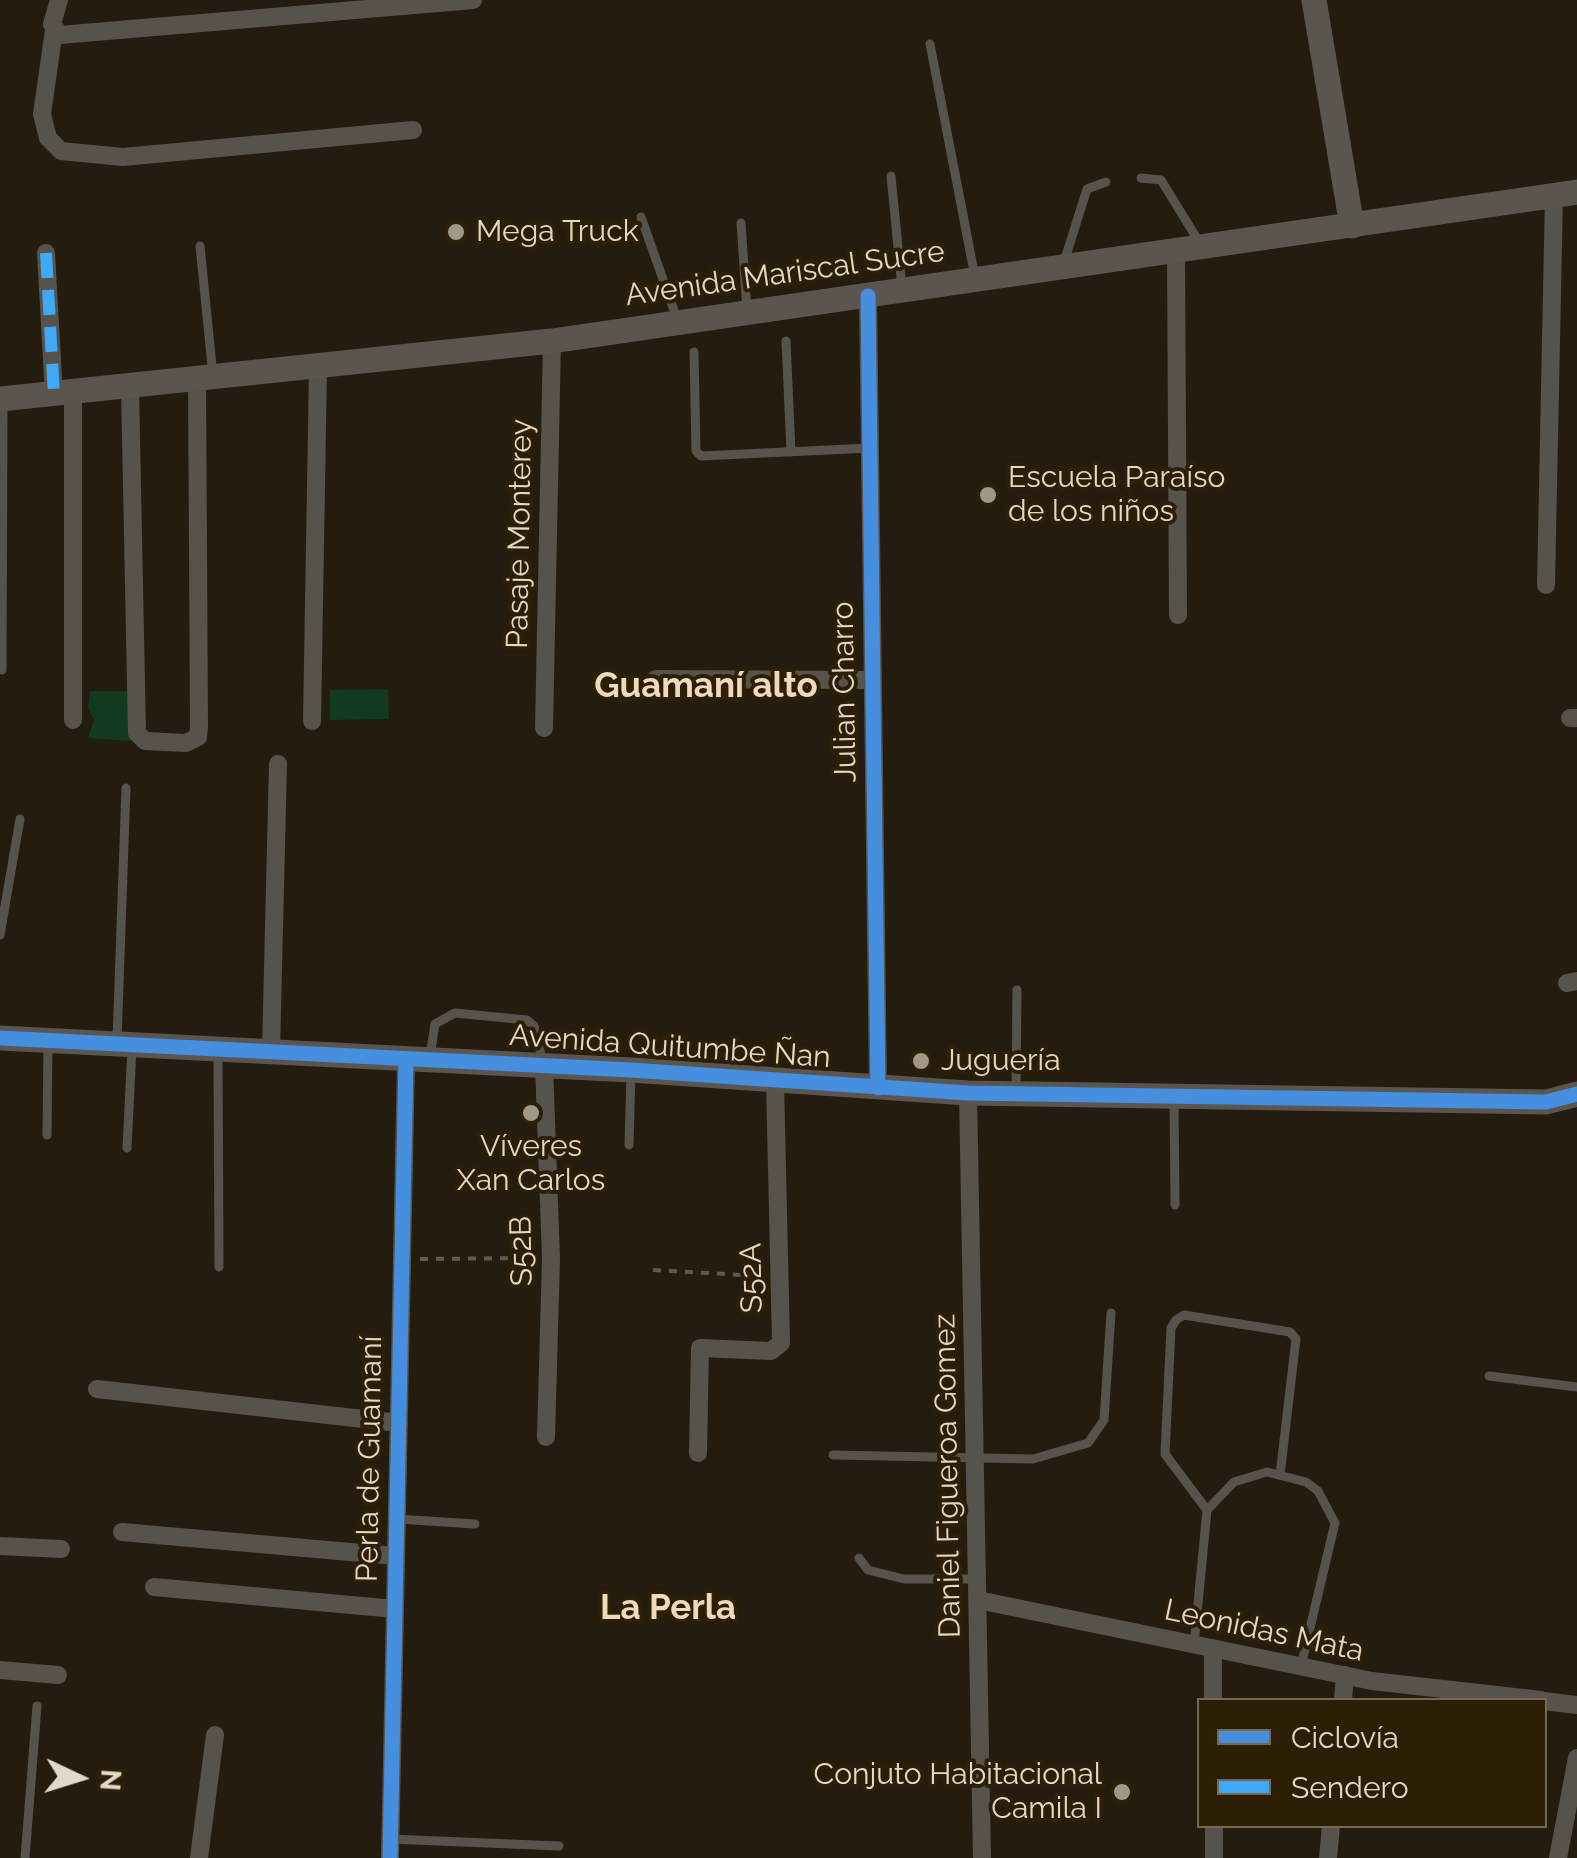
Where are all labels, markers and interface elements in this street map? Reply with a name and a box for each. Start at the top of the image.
place label: Mega Truck [476,214,639,250]
marker: Mega Truck [445,221,467,243]
street label: Avenida Mariscal Sucre [623,234,947,314]
street label: Pasaje Monterey [500,419,540,649]
place label: Escuela Paraíso de los niños [1008,460,1225,530]
marker: Escuela Paraíso de los niños [977,484,999,506]
street label: Julian Charro [825,601,865,783]
district label: Guamaní alto [594,665,818,707]
street label: Avenida Quitumbe Ñan [508,1018,832,1076]
place label: Juguería [941,1043,1060,1079]
marker: Juguería [910,1050,932,1072]
marker: Víveres Xan Carlos [520,1102,542,1124]
place label: Víveres Xan Carlos [457,1129,605,1200]
street label: S52B [503,1216,541,1286]
street label: S52A [733,1242,771,1314]
street label: Daniel Figueroa Gomez [927,1314,969,1638]
street label: Perla de Guamaní [350,1336,390,1582]
district label: La Perla [600,1587,736,1629]
street label: Leonidas Mata [1161,1592,1367,1670]
legend [1197,1698,1547,1828]
text: Ciclovía [1291,1720,1399,1755]
north arrow [30,1728,130,1828]
place label: Conjuto Habitacional Camila I [814,1757,1102,1828]
text: N [93,1768,128,1792]
text: Sendero [1291,1770,1408,1805]
marker: Conjuto Habitacional Camila I [1111,1781,1133,1803]

